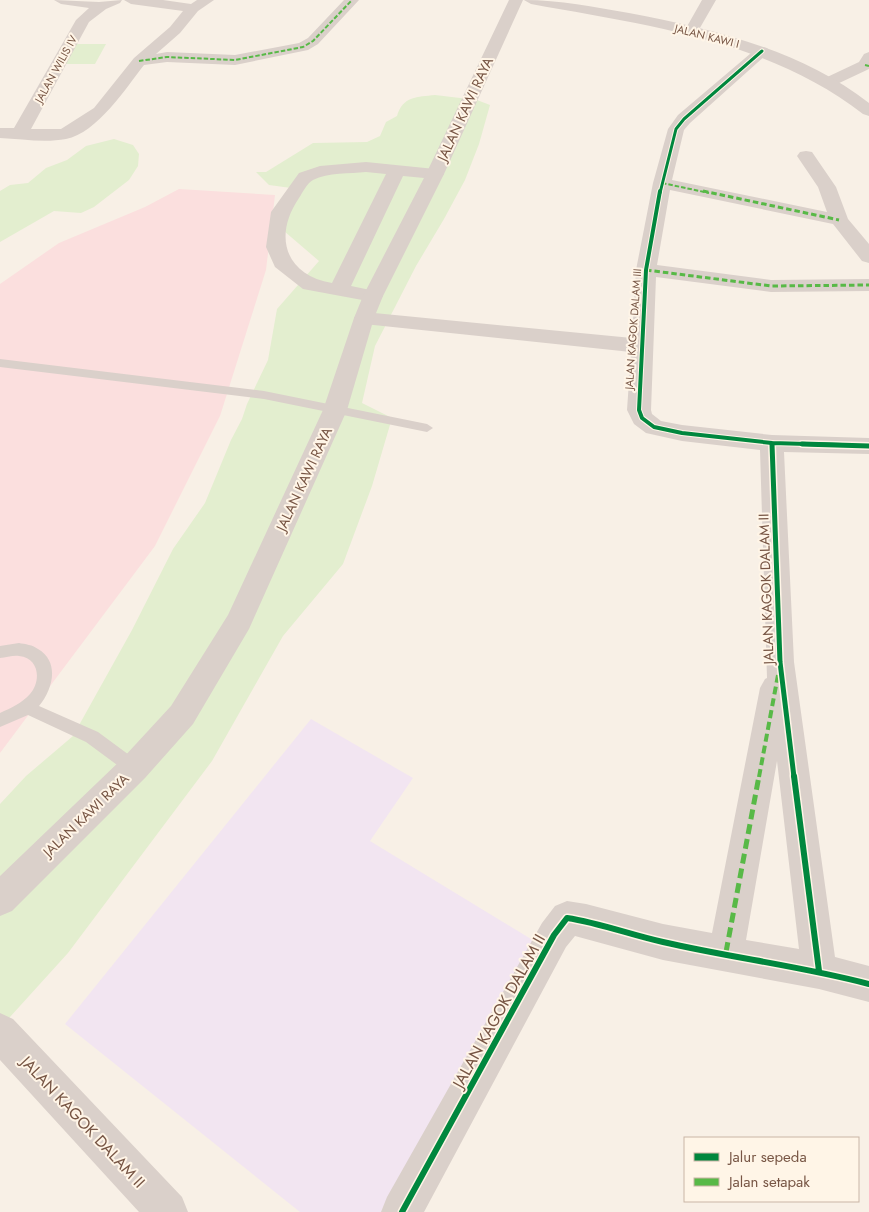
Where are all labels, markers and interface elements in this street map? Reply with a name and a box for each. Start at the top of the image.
street label: JALAN KAWI I [671,20,741,52]
street label: JALAN WILIS IV [30,32,81,107]
street label: JALAN KAWI RAYA [431,53,498,166]
street label: JALAN KAGOK DALAM III [621,268,645,392]
street label: JALAN KAWI RAYA [270,423,337,536]
street label: JALAN KAGOK DALAM II [753,513,779,667]
street label: JALAN KAWI RAYA [37,768,134,863]
street label: JALAN KAGOK DALAM II [446,930,551,1094]
street label: JALAN KAGOK DALAM II [14,1050,150,1193]
legend [684,1137,859,1202]
text: Jalur sepeda [727,1146,807,1168]
text: Jalan setapak [727,1171,810,1193]

